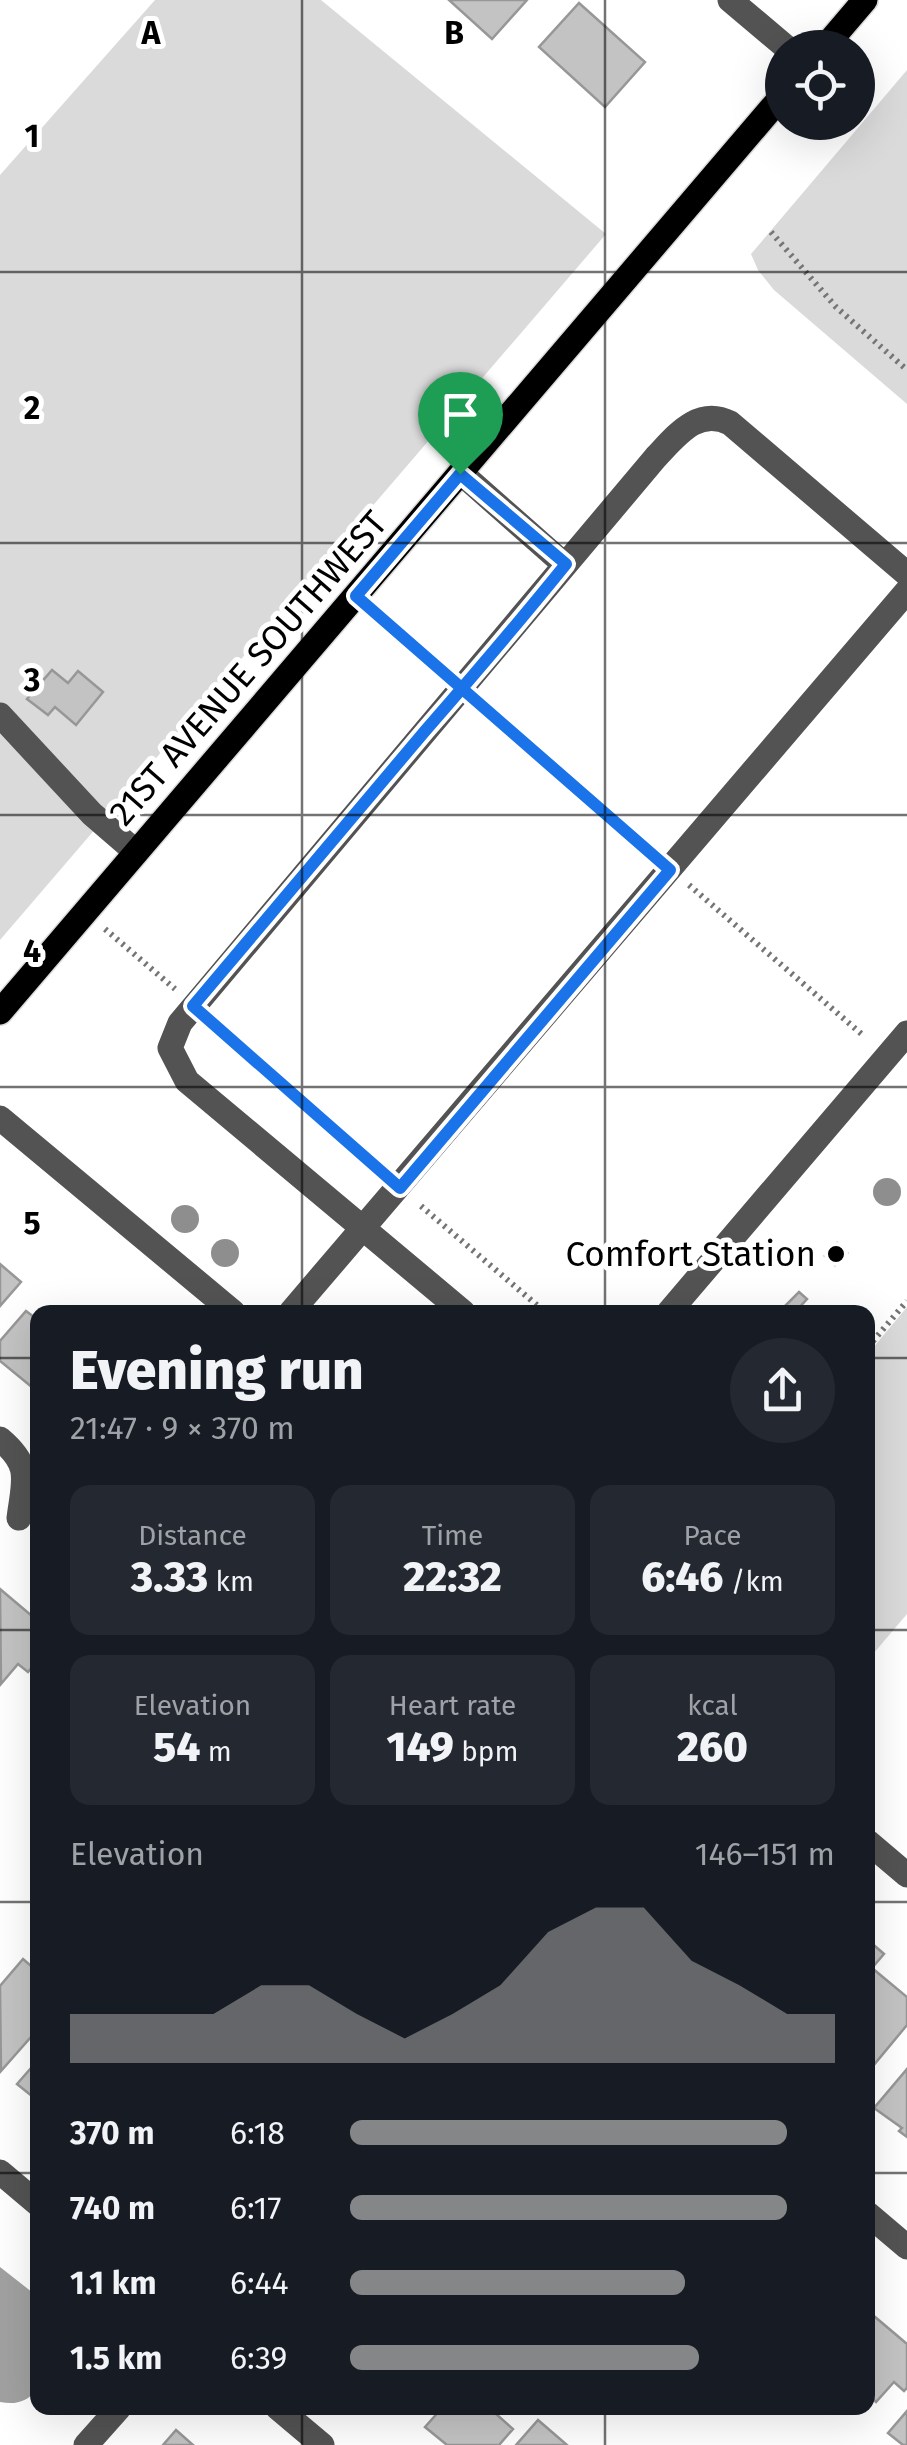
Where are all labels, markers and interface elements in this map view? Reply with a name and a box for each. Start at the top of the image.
text: A [141,14,162,52]
text: B [444,14,464,52]
map controls [765,30,875,140]
button: locate [765,30,875,140]
text: 1 [25,117,39,155]
pin [418,372,503,475]
icon: arrive [433,387,488,442]
text: 2 [24,389,40,427]
street label: 21ST AVENUE SOUTHWEST [100,502,396,834]
text: 3 [23,661,40,699]
text: 4 [23,932,41,970]
text: 5 [23,1204,41,1242]
place label: Comfort Station [565,1233,816,1275]
marker: Comfort Station [825,1243,847,1265]
text: Evening run [70,1338,364,1404]
button: share [730,1338,835,1443]
text: 21:47 · 9 × 370 m [70,1409,295,1447]
text: Distance [138,1519,247,1552]
text: Time [422,1519,483,1552]
text: Pace [683,1519,742,1552]
text: 3.33 [131,1552,208,1602]
text: 22:32 [403,1552,502,1602]
text: 6:46 [641,1552,723,1602]
text: km [208,1565,254,1598]
text: /km [723,1565,784,1598]
text: Elevation [134,1689,251,1722]
text: Heart rate [389,1689,516,1722]
text: kcal [687,1689,738,1722]
text: 54 [153,1722,200,1772]
text: 149 [387,1722,454,1772]
text: 260 [677,1722,748,1772]
text: m [200,1735,232,1768]
text: bpm [454,1735,518,1768]
text: Elevation [70,1835,204,1873]
text: 146–151 m [695,1835,835,1873]
text: 370 m [70,2114,154,2152]
text: 6:18 [230,2114,285,2152]
text: 740 m [70,2189,155,2227]
text: 6:17 [230,2189,282,2227]
text: 1.1 km [70,2264,156,2302]
text: 6:44 [230,2264,289,2302]
text: 1.5 km [70,2339,162,2377]
text: 6:39 [230,2339,287,2377]

